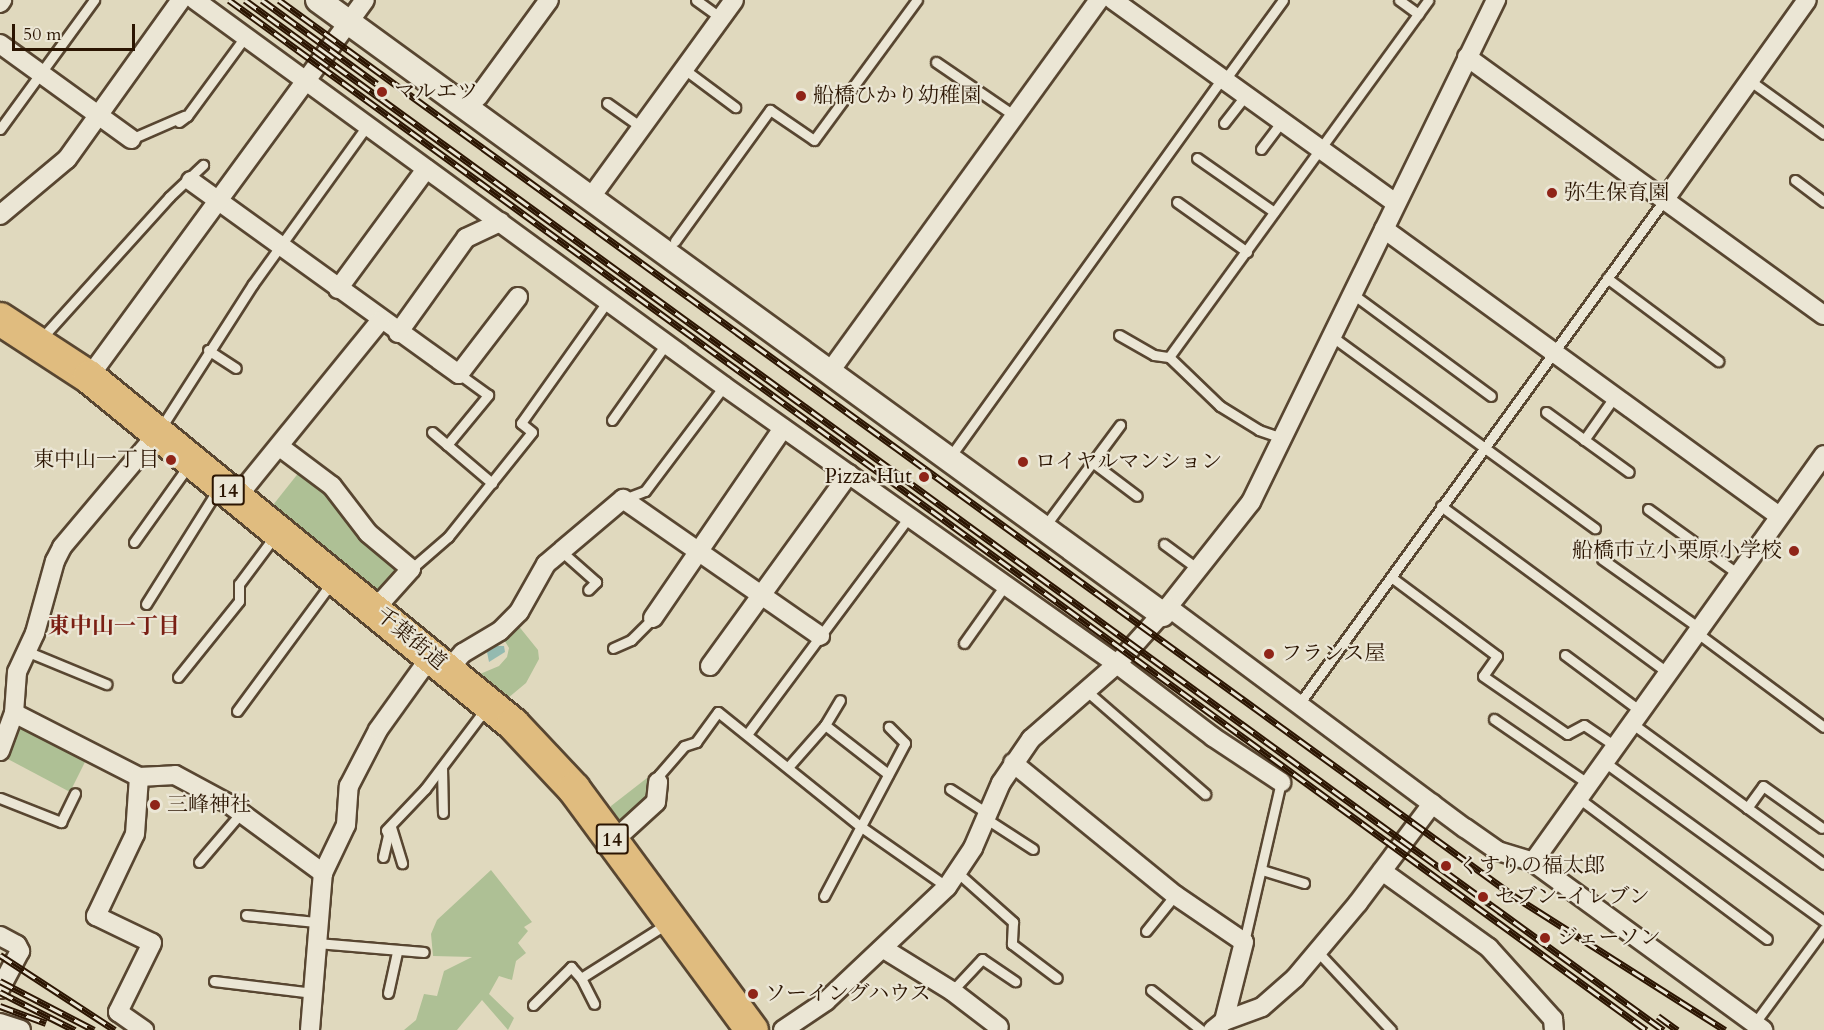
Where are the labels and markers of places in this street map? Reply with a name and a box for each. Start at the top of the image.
place label: マルエツ [394,79,478,105]
place label: 船橋ひかり幼稚園 [813,83,981,109]
marker: マルエツ [375,85,389,99]
marker: 船橋ひかり幼稚園 [794,89,808,103]
place label: 弥生保育園 [1564,180,1669,206]
marker: 弥生保育園 [1545,186,1559,200]
place label: 東中山一丁目 [33,447,159,473]
place label: ロイヤルマンション [1035,449,1224,475]
marker: 東中山一丁目 [164,453,178,467]
marker: ロイヤルマンション [1016,455,1030,469]
place label: Pizza Hut [824,464,912,490]
marker: Pizza Hut [917,470,931,484]
place label: 船橋市立小栗原小学校 [1572,538,1782,564]
marker: 船橋市立小栗原小学校 [1787,544,1801,558]
place label: フランス屋 [1281,641,1386,667]
marker: フランス屋 [1262,647,1276,661]
place label: 三峰神社 [167,792,251,818]
marker: 三峰神社 [148,798,162,812]
place label: くすりの福太郎 [1458,853,1605,879]
marker: くすりの福太郎 [1439,859,1453,873]
place label: セブン-イレブン [1495,884,1651,910]
marker: セブン-イレブン [1476,890,1490,904]
place label: ジェーソン [1557,925,1662,951]
marker: ジェーソン [1538,931,1552,945]
place label: ソーイングハウス [765,981,933,1007]
marker: ソーイングハウス [746,987,760,1001]

